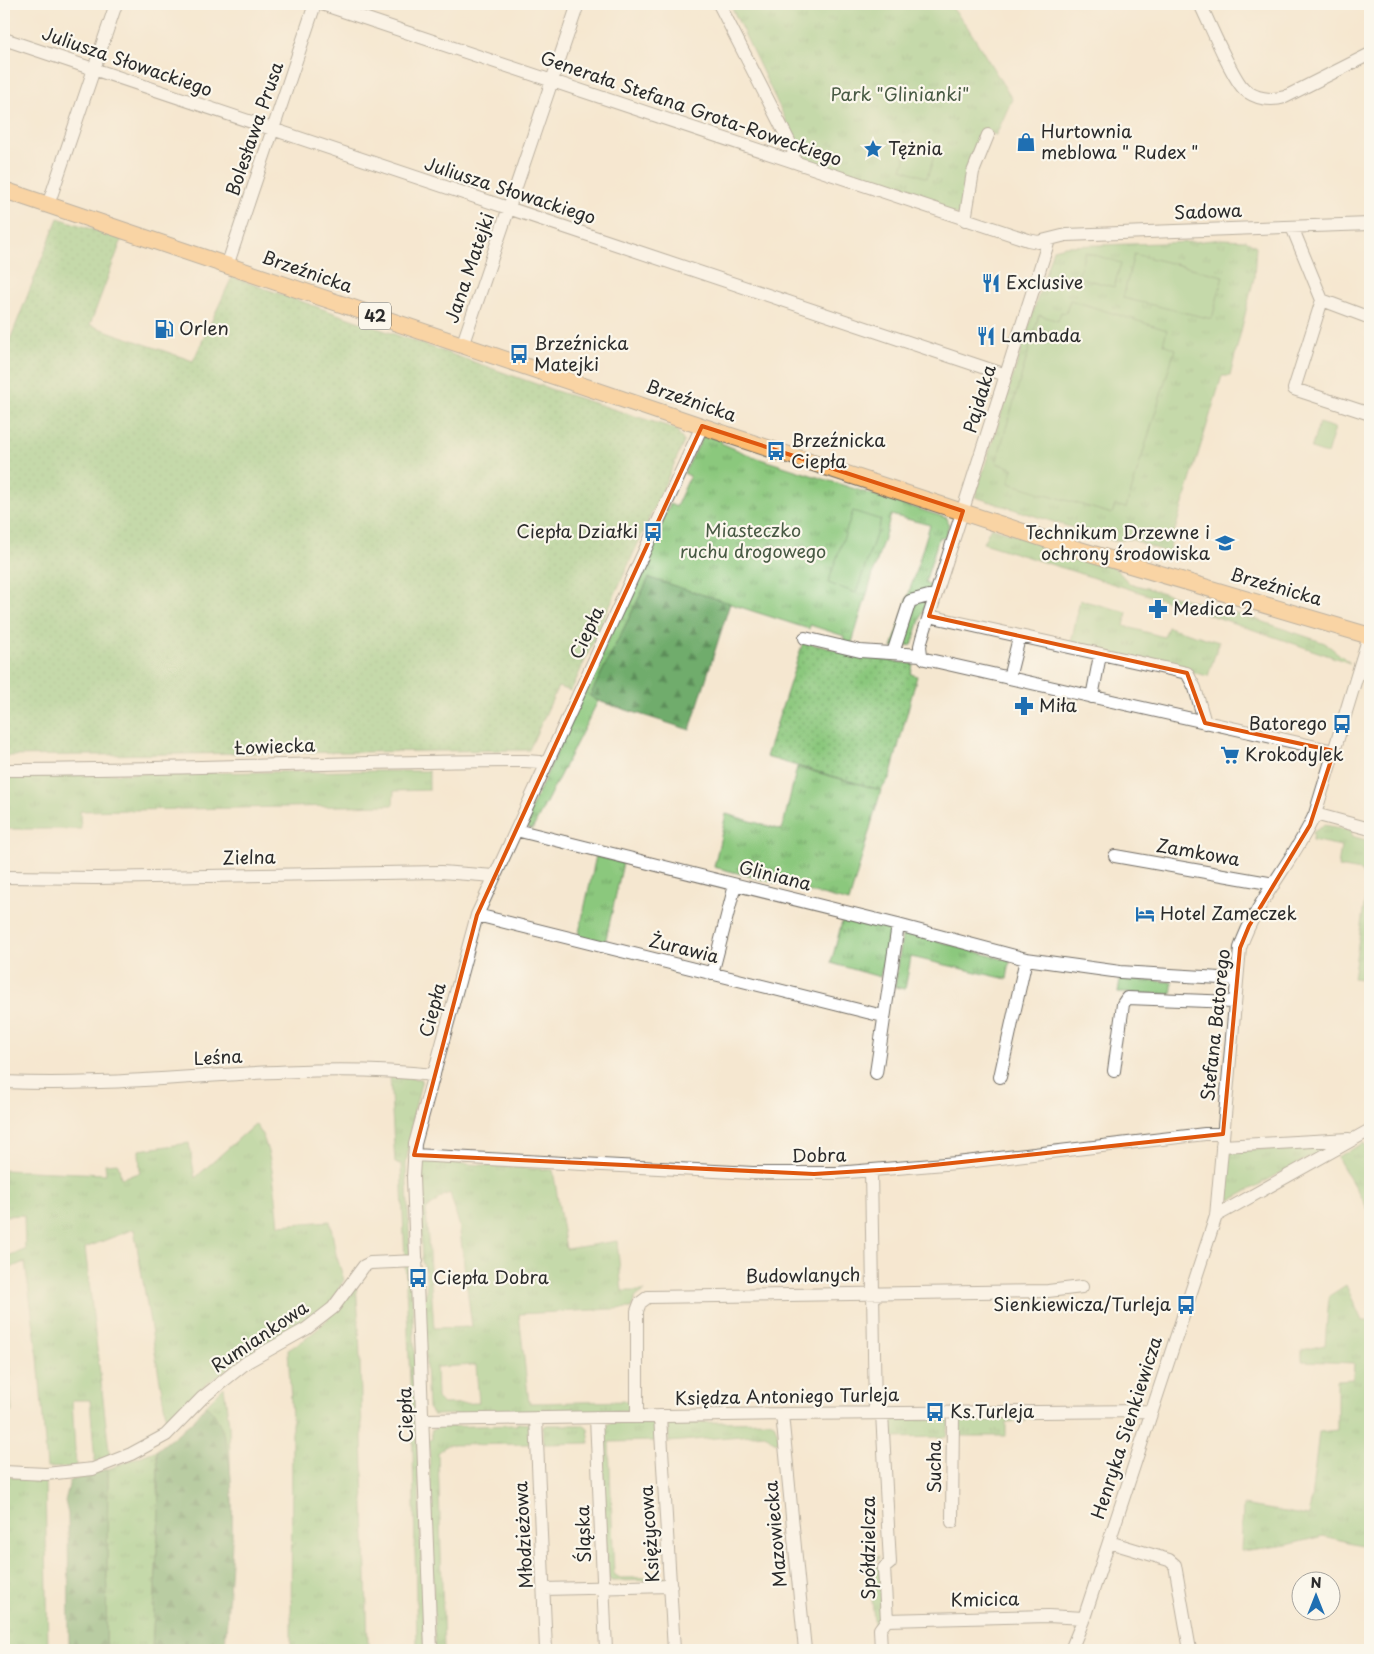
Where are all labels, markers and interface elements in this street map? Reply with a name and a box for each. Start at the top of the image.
street label: Juliusza Słowackiego [38,19,217,102]
street label: Generała Stefana Grota-Roweckiego [537,43,846,172]
street label: Bolesława Prusa [218,57,289,199]
park label: Park "Glinianki" [831,80,969,107]
place label: Hurtownia meblowa " Rudex " [1041,117,1198,165]
shop icon: Hurtownia meblowa " Rudex " [1015,131,1037,153]
place label: Tężnia [888,134,943,161]
place icon: Tężnia [862,138,884,160]
street label: Juliusza Słowackiego [421,149,600,230]
street label: Sadowa [1174,196,1243,225]
street label: Jana Matejki [437,209,500,326]
street label: Brzeźnicka [258,242,357,299]
place label: Exclusive [1006,268,1083,295]
restaurant icon: Exclusive [980,272,1002,294]
road number: 42 [359,302,391,330]
place label: Orlen [179,314,229,341]
fuel station icon: Orlen [153,318,175,340]
place label: Lambada [1001,321,1082,348]
restaurant icon: Lambada [975,325,997,347]
place label: Brzeźnicka Matejki [534,329,629,377]
bus stop icon: Brzeźnicka Matejki [508,343,530,365]
street label: Pajdaka [955,360,1002,436]
street label: Brzeźnicka [642,371,741,428]
place label: Brzeźnicka Ciepła [791,426,886,474]
bus stop icon: Brzeźnicka Ciepła [765,440,787,462]
park label: Miasteczko ruchu drogowego [680,516,826,564]
place label: Ciepła Działki [516,517,638,544]
place label: Technikum Drzewne i ochrony środowiska [1026,518,1211,566]
bus stop icon: Ciepła Działki [642,521,664,543]
school or university icon: Technikum Drzewne i ochrony środowiska [1214,532,1236,554]
street label: Brzeźnicka [1227,560,1326,612]
place label: Medica 2 [1173,594,1253,621]
pharmacy icon: Medica 2 [1147,598,1169,620]
street label: Ciepła [562,601,610,663]
place label: Miła [1039,691,1078,718]
pharmacy icon: Miła [1013,695,1035,717]
place label: Batorego [1249,709,1327,736]
bus stop icon: Batorego [1331,713,1353,735]
street label: Łowiecka [233,731,316,760]
place label: Krokodylek [1245,740,1344,767]
supermarket icon: Krokodylek [1219,744,1241,766]
street label: Zamkowa [1154,831,1243,872]
street label: Zielna [222,843,277,870]
street label: Gliniana [736,853,815,897]
place label: Hotel Zameczek [1160,899,1297,926]
hotel icon: Hotel Zameczek [1134,903,1156,925]
street label: Żurawia [647,926,722,969]
street label: Stefana Batorego [1193,947,1236,1102]
street label: Ciepła [411,979,452,1040]
street label: Leśna [193,1042,244,1071]
street label: Dobra [791,1141,847,1168]
street label: Budowlanych [745,1260,861,1289]
place label: Ciepła Dobra [433,1263,549,1290]
bus stop icon: Ciepła Dobra [407,1267,429,1289]
place label: Sienkiewicza/Turleja [993,1290,1172,1317]
street label: Rumiankowa [205,1293,314,1378]
bus stop icon: Sienkiewicza/Turleja [1175,1294,1197,1316]
street label: Henryka Sienkiewicza [1083,1332,1168,1522]
street label: Księdza Antoniego Turleja [675,1380,900,1411]
street label: Ciepła [390,1386,419,1443]
place label: Ks.Turleja [950,1397,1035,1424]
bus stop icon: Ks.Turleja [924,1401,946,1423]
street label: Sucha [920,1440,947,1493]
street label: Mazowiecka [756,1479,793,1588]
street label: Młodzieżowa [506,1480,539,1589]
street label: Księżycowa [632,1484,665,1584]
street label: Spółdzielcza [854,1496,881,1600]
street label: Śląska [568,1504,597,1563]
north arrow [1292,1572,1342,1622]
text: N [1310,1572,1322,1593]
street label: Kmicica [950,1584,1020,1613]

